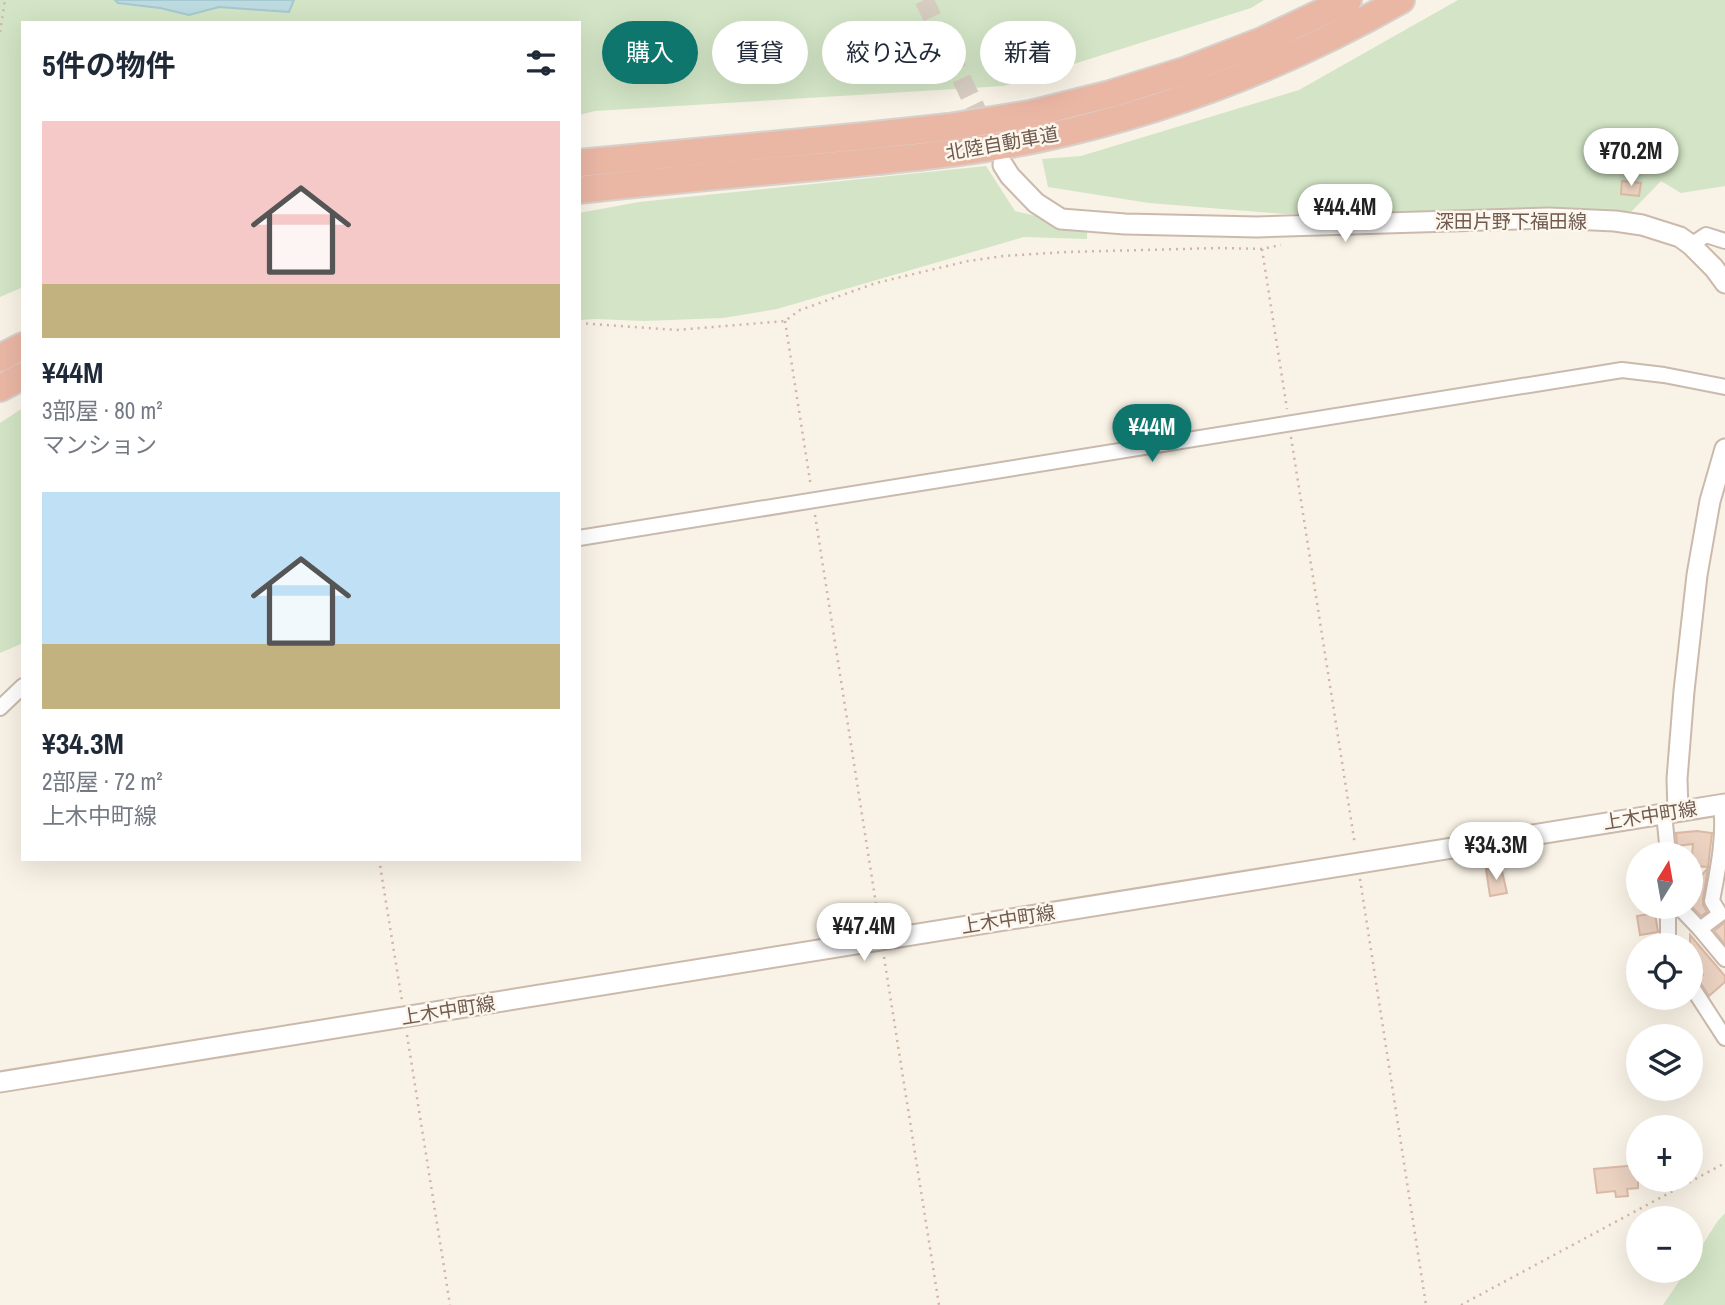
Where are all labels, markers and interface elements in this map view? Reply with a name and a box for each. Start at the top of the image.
chip: 購入 [602,21,698,84]
chip: 賃貸 [712,21,808,84]
chip: 絞り込み [822,21,966,84]
chip: 新着 [980,21,1076,84]
icon: filters [522,44,560,82]
text: 5件の物件 [42,45,176,85]
street label: 北陸自動車道 [944,120,1060,166]
pin: ¥70.2M [1574,128,1688,188]
text: ¥70.2M [1600,135,1662,166]
icon: home [238,167,364,293]
pin: ¥44.4M [1288,184,1402,244]
text: ¥44.4M [1314,191,1376,222]
street label: 深田片野下福田線 [1435,208,1587,234]
text: ¥44M [42,352,104,392]
text: 3部屋 · 80 m² [42,395,162,426]
pin: ¥44M [1111,405,1193,464]
text: ¥44M [1128,411,1176,442]
text: マンション [42,429,157,460]
icon: home [238,538,364,664]
text: ¥34.3M [42,723,124,763]
text: 2部屋 · 72 m² [42,766,162,797]
street label: 上木中町線 [1601,795,1699,835]
text: 上木中町線 [42,800,157,831]
pin: ¥34.3M [1439,822,1553,882]
text: ¥34.3M [1465,829,1527,860]
north arrow [1626,842,1703,919]
map controls [1626,842,1703,1283]
street label: 上木中町線 [959,899,1057,939]
pin: ¥47.4M [807,904,921,963]
text: ¥47.4M [833,910,895,941]
button: locate [1626,933,1703,1010]
street label: 上木中町線 [399,990,497,1030]
button: layers [1626,1024,1703,1101]
button: + [1626,1115,1703,1192]
button: − [1626,1206,1703,1283]

